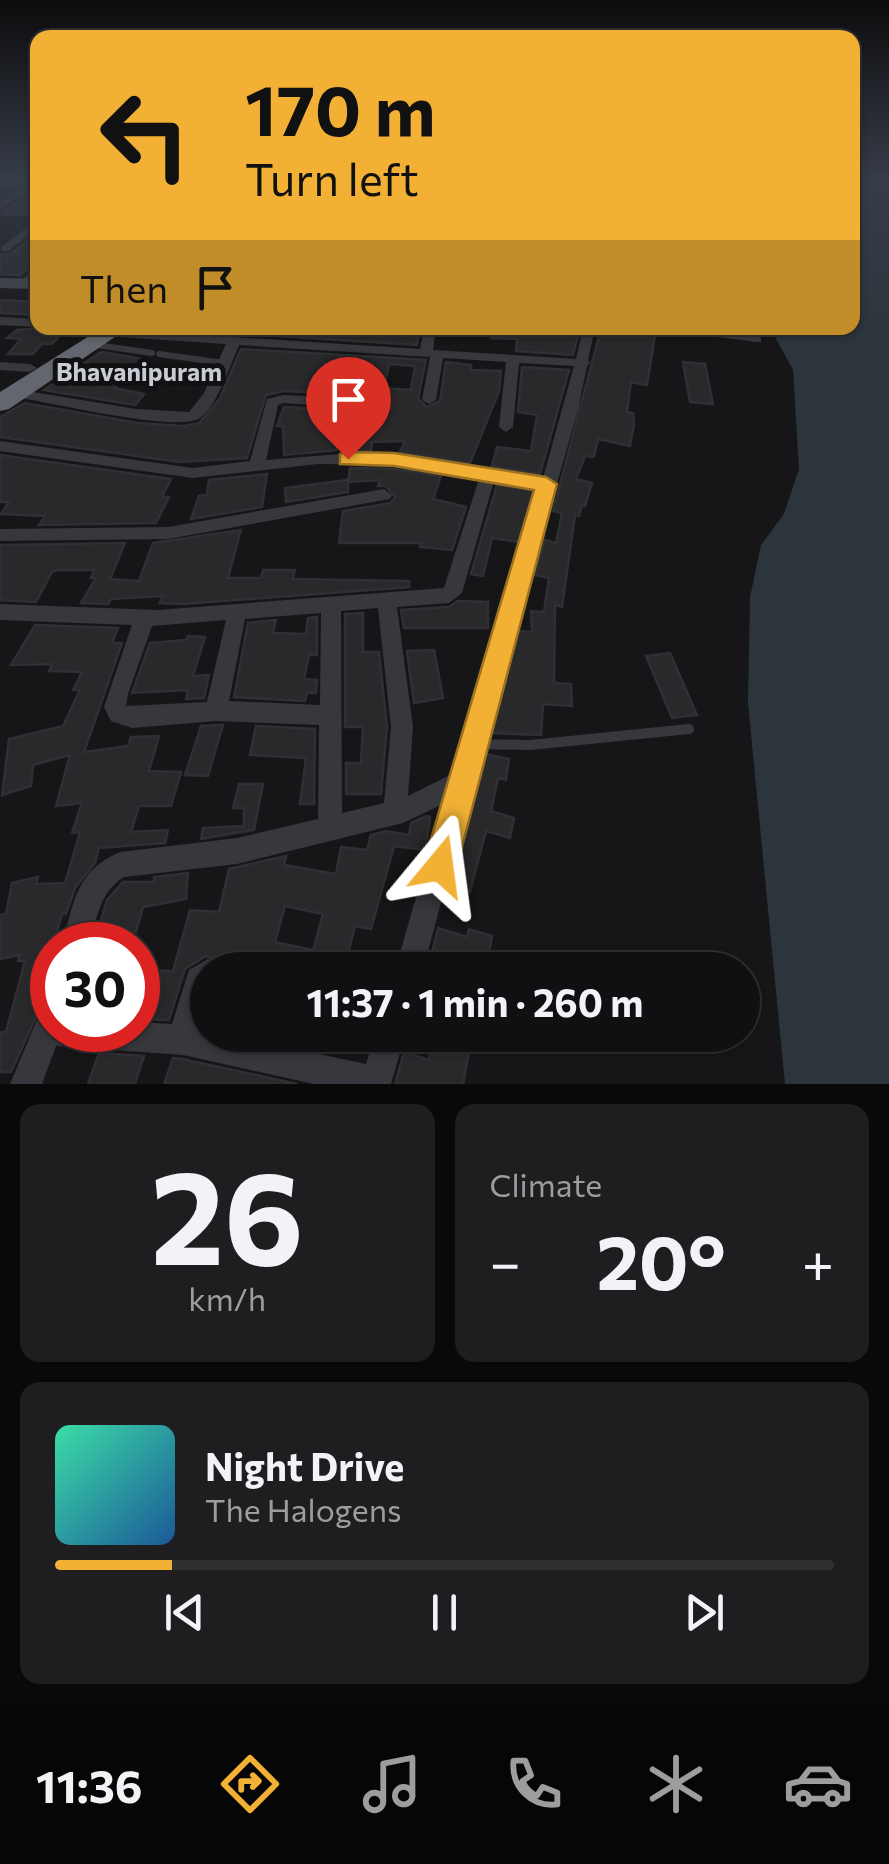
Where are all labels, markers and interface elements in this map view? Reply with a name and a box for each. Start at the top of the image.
text: 170 m [245,65,436,150]
icon: left [80,70,210,200]
text: Turn left [245,150,419,205]
icon: arrive [188,260,243,315]
text: Then [80,264,168,311]
district label: Bhavanipuram [56,356,222,386]
pin [306,357,391,460]
icon: arrive [321,372,376,427]
position arrow [388,814,492,918]
speed limit sign: 30 [30,922,160,1052]
text: 11:37 · 1 min · 260 m [307,978,643,1025]
text: 26 [151,1133,304,1292]
text: Climate [490,1164,602,1204]
text: 20° [596,1214,726,1305]
text: − [490,1227,521,1294]
text: + [802,1227,834,1294]
text: km/h [188,1278,266,1318]
text: Night Drive [205,1442,404,1489]
text: The Halogens [205,1489,402,1529]
icon: previous [157,1585,212,1640]
icon: pause [417,1585,472,1640]
icon: next [677,1585,732,1640]
icon: directions [215,1749,285,1819]
icon: music [357,1749,427,1819]
icon: phone [499,1749,569,1819]
icon: climate [641,1749,711,1819]
icon: car [783,1749,853,1819]
text: 11:36 [36,1757,143,1812]

